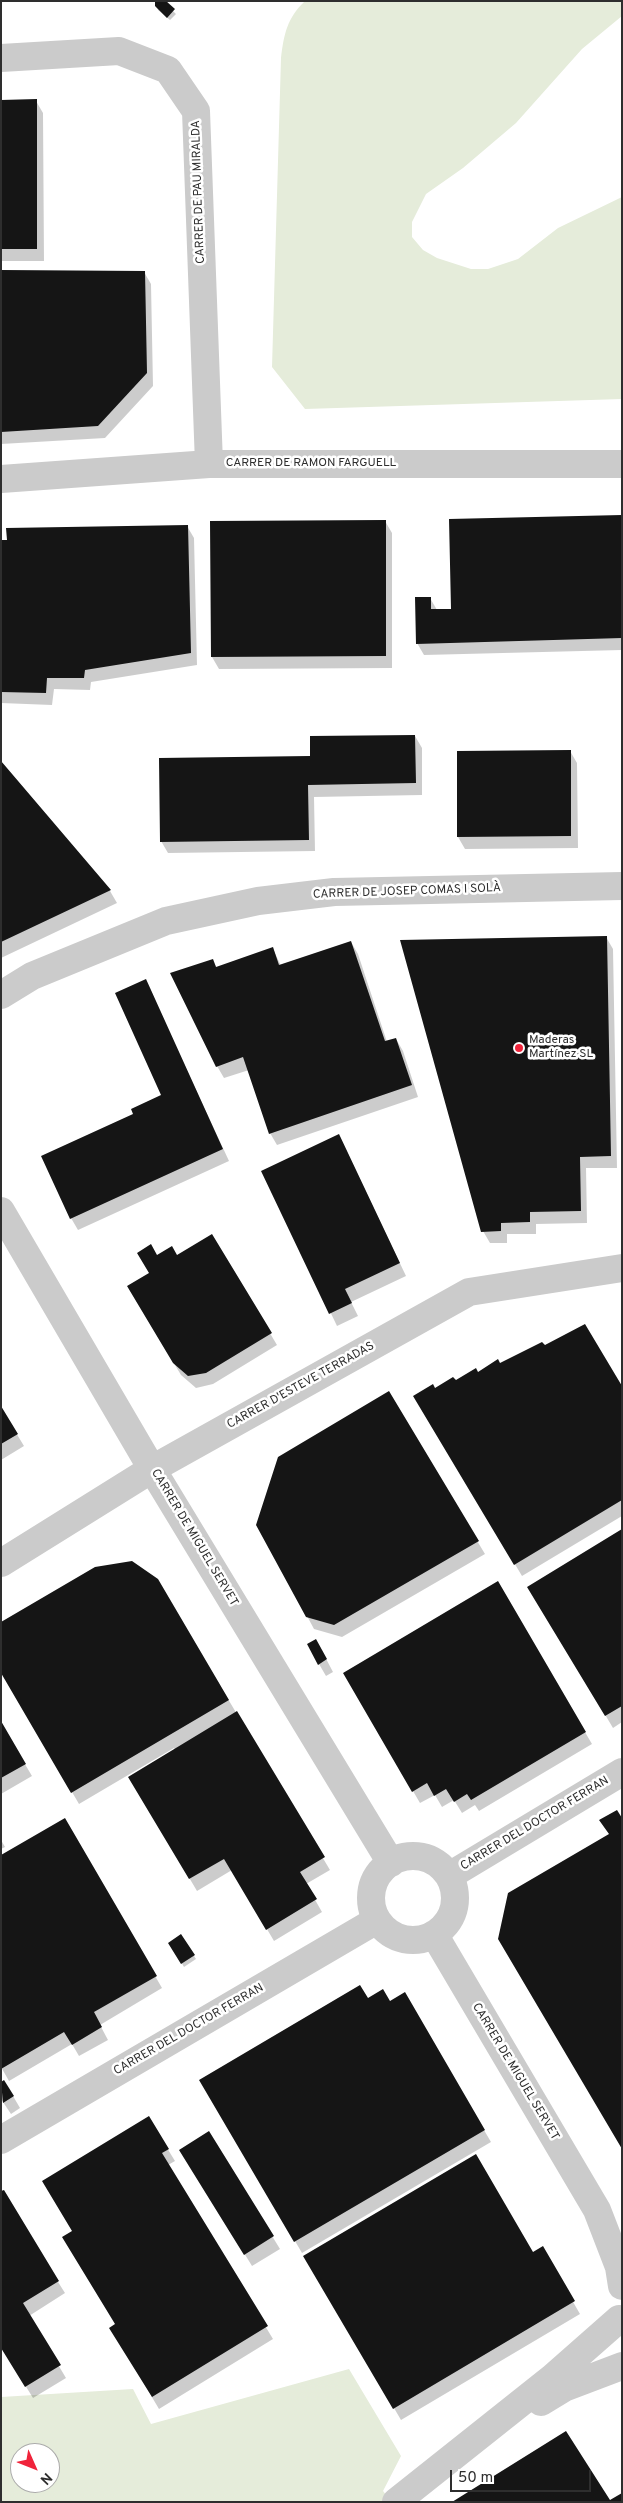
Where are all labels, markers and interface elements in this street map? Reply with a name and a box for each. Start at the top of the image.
street label: CARRER DE PAU MIRALDA [189,120,209,264]
street label: CARRER DE RAMON FARGUELL [226,457,396,471]
street label: CARRER DE JOSEP COMAS I SOLÀ [313,882,501,902]
place label: Maderas Martínez SL [529,1034,593,1062]
marker: Maderas Martínez SL [513,1042,525,1054]
street label: CARRER D'ESTEVE TERRADAS [225,1339,377,1433]
street label: CARRER DE MIGUEL SERVET [147,1467,241,1609]
street label: CARRER DEL DOCTOR FERRAN [458,1774,612,1874]
street label: CARRER DEL DOCTOR FERRAN [112,1981,266,2079]
street label: CARRER DE MIGUEL SERVET [468,2001,562,2143]
north arrow [10,2443,60,2493]
scale bar [453,2460,594,2492]
text: N [36,2469,55,2488]
text: 50 m [458,2469,493,2488]

